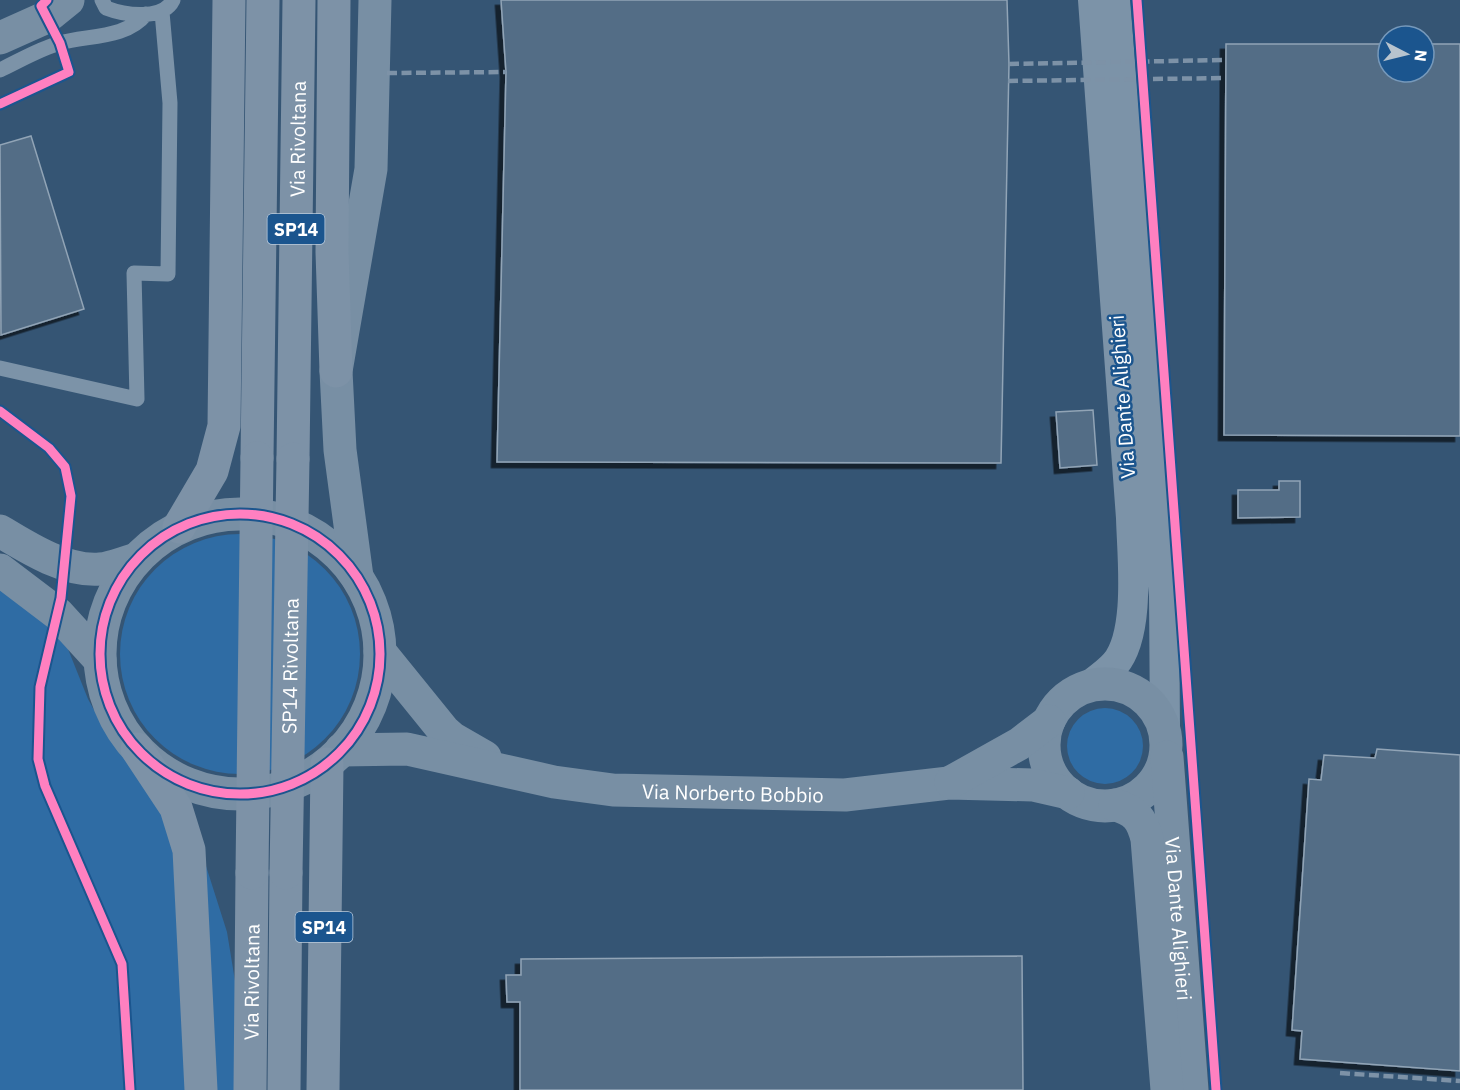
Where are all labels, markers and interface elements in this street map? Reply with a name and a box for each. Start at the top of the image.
north arrow [1376,24,1436,84]
text: N [1410,49,1432,63]
street label: Via Rivoltana [283,80,311,197]
road number: SP14 [268,214,324,244]
street label: Via Dante Alighieri [1103,314,1141,480]
street label: SP14 Rivoltana [275,597,304,734]
street label: Via Norberto Bobbio [642,777,824,808]
street label: Via Dante Alighieri [1160,836,1199,1001]
road number: SP14 [296,912,352,942]
street label: Via Rivoltana [237,923,265,1040]

